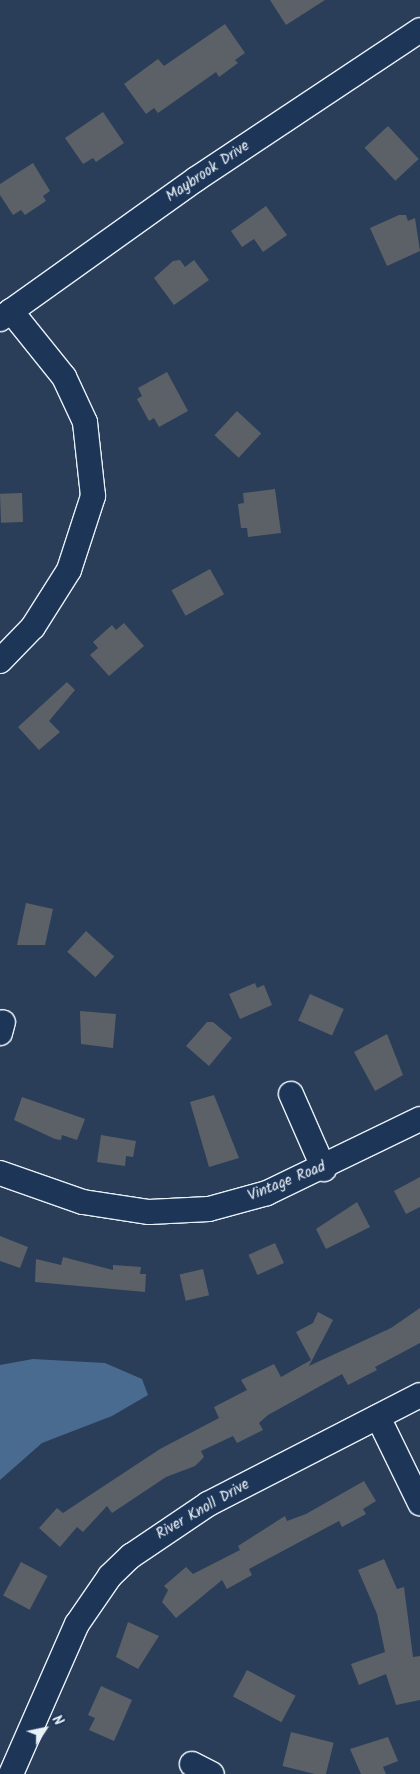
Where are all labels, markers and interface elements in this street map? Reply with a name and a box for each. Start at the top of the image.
street label: Maybrook Drive [163,138,253,206]
street label: Vintage Road [245,1158,329,1206]
street label: River Knoll Drive [153,1476,253,1544]
north arrow [20,1704,70,1754]
text: N [46,1711,69,1730]

